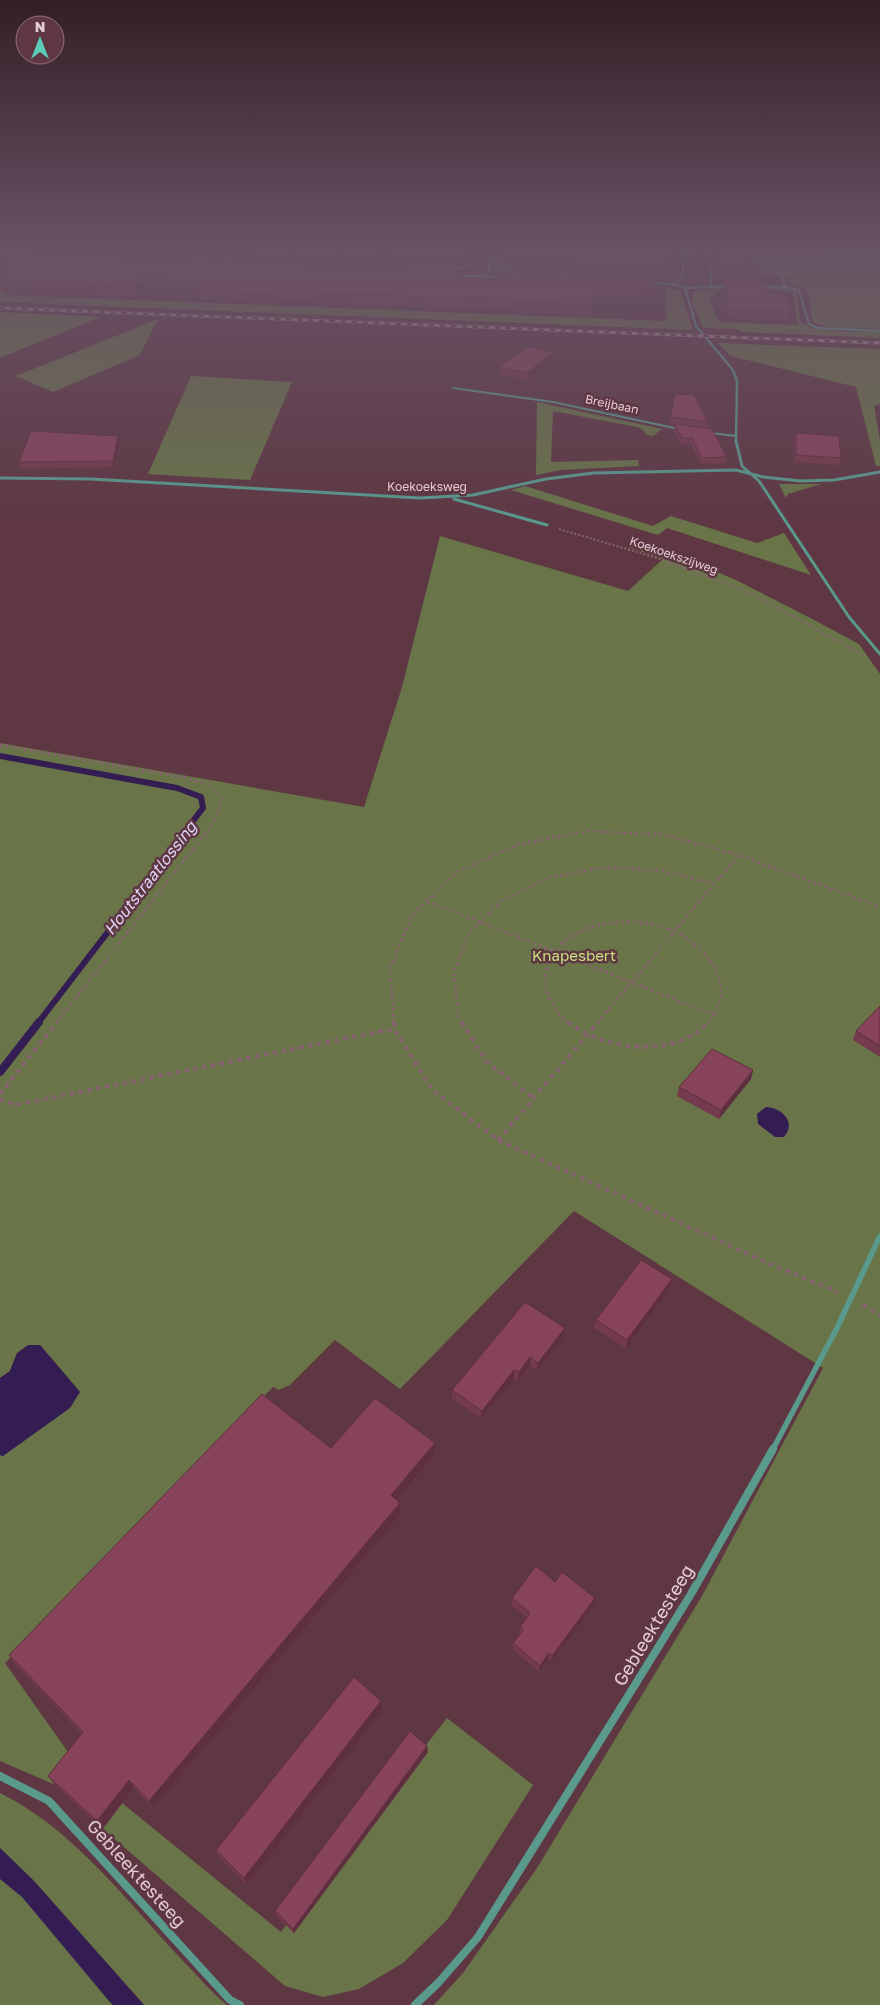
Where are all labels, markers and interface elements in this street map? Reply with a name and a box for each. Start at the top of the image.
north arrow [15,15,65,65]
text: N [35,18,45,35]
street label: Breijbaan [584,391,640,417]
street label: Koekoeksweg [387,479,467,494]
street label: Koekoekszijweg [628,533,720,577]
water label: Houtstraatlossing [99,816,201,939]
park label: Knapesbert [532,946,616,964]
street label: Gebleektesteeg [608,1560,698,1690]
street label: Gebleektesteeg [83,1815,191,1931]

